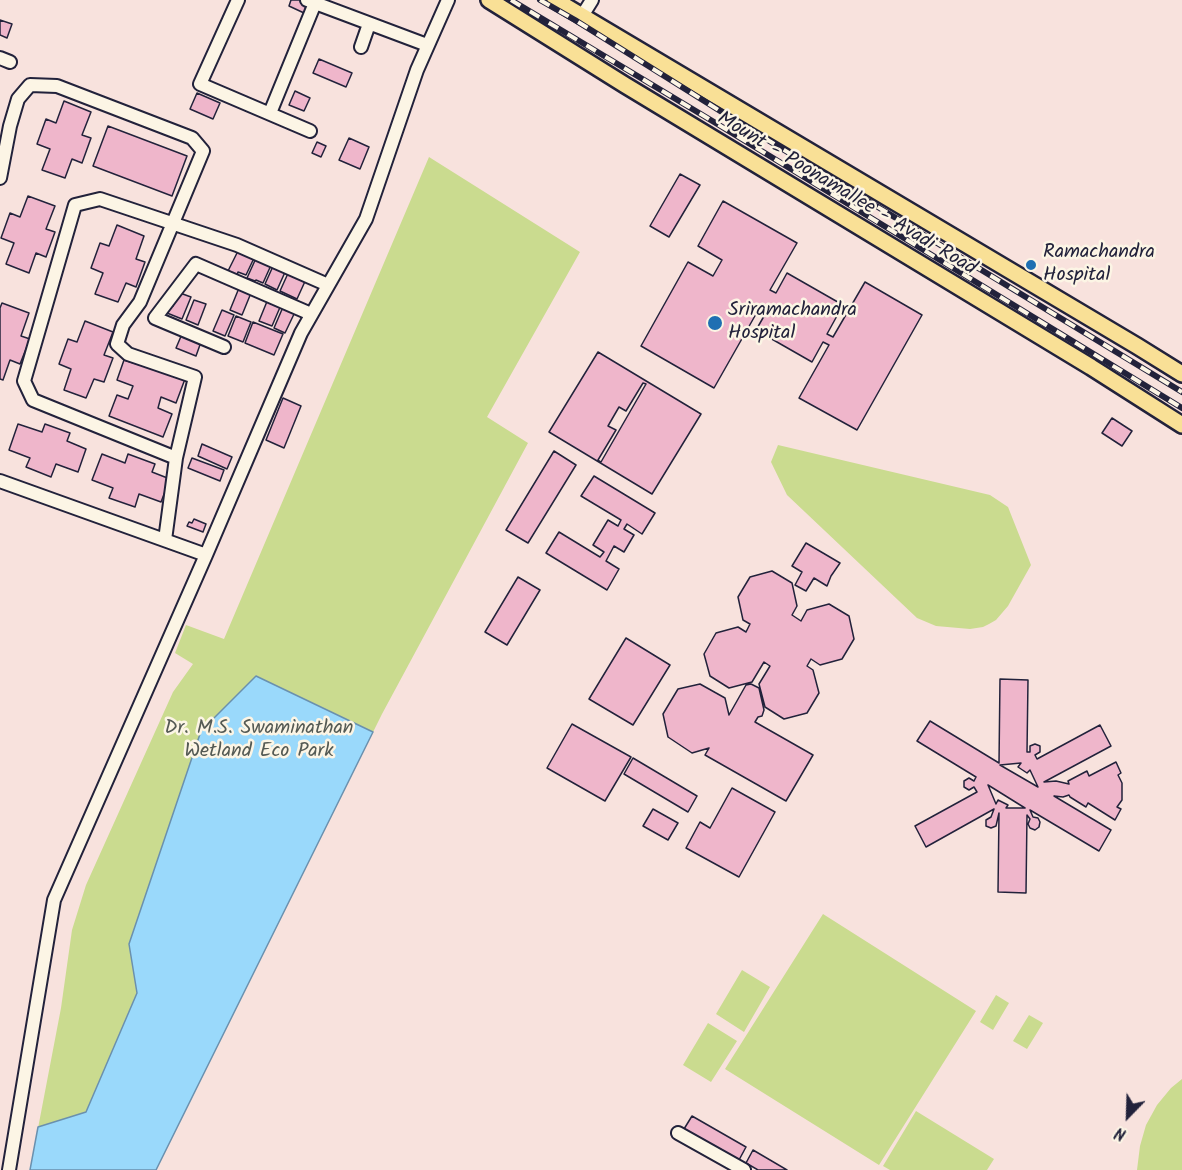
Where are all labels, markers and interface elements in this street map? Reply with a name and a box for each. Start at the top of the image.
street label: Mount - Poonamallee - Avadi Road [712,108,980,282]
place label: Ramachandra Hospital [1043,242,1155,289]
marker: Ramachandra Hospital [1024,258,1038,272]
place label: Sriramachandra Hospital [728,300,857,347]
marker: Sriramachandra Hospital [706,314,724,332]
park label: Dr. M.S. Swaminathan Wetland Eco Park [165,718,353,765]
north arrow [1098,1086,1158,1146]
text: N [1111,1120,1130,1147]

